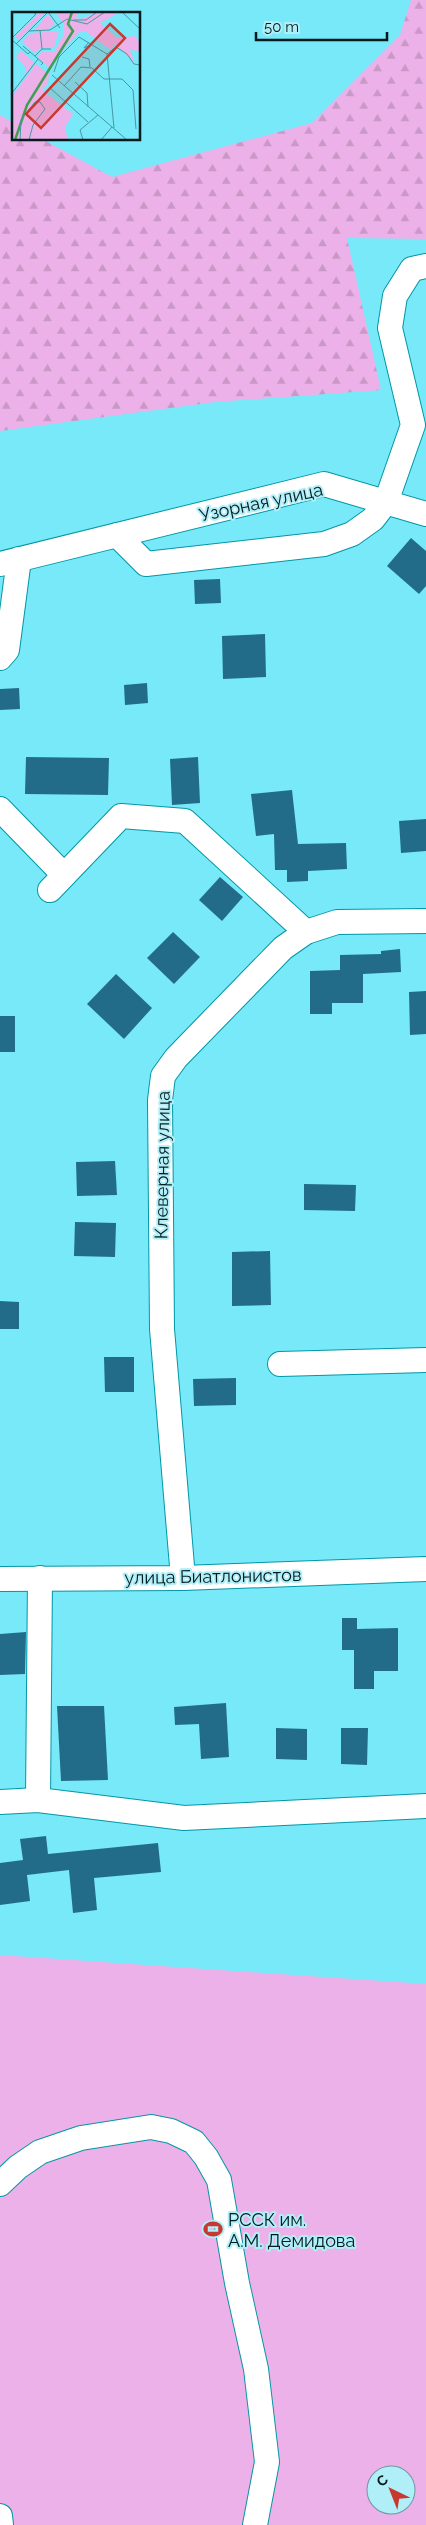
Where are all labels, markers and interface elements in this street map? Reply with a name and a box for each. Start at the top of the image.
scale bar [256,10,387,42]
inset map [12,12,140,140]
text: 50 m [264,18,299,36]
street label: Узорная улица [197,479,325,525]
street label: Клеверная улица [150,1091,174,1239]
street label: улица Биатлонистов [124,1564,302,1588]
place label: РССК им. А.М. Демидова [228,2209,355,2251]
sports icon: РССК им. А.М. Демидова [202,2218,224,2240]
north arrow [366,2465,416,2515]
text: С [373,2471,391,2490]

